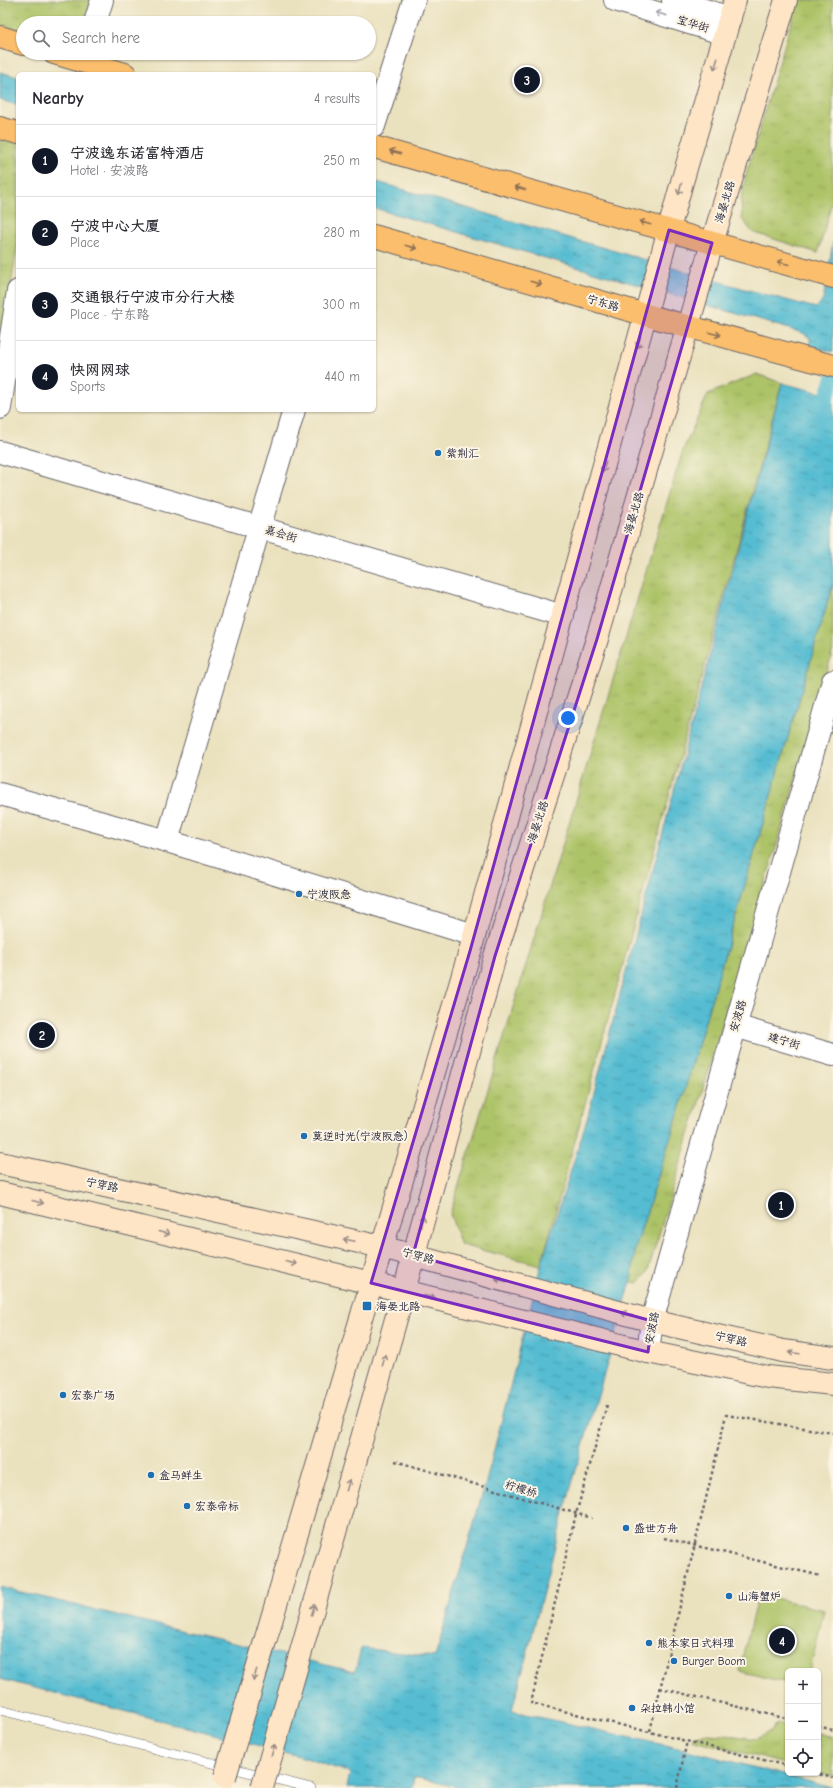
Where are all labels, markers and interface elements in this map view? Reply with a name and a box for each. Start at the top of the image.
one-way arrow [655,10,668,17]
street label: 宝华街 [675,13,712,35]
search box [16,16,376,60]
icon: search [30,27,52,49]
text: Search here [62,29,140,47]
one-way arrow [712,58,719,71]
pin: 3 [514,65,540,95]
text: Nearby [32,89,83,108]
text: 4 results [314,91,360,106]
text: 宁波逸东诺富特酒店 [70,144,205,162]
one-way arrow [388,148,401,156]
text: 1 [42,153,48,168]
text: 250 m [323,153,360,168]
text: Hotel · 安波路 [70,163,149,178]
street label: 海晏北路 [712,179,738,225]
one-way arrow [676,182,683,195]
one-way arrow [514,184,527,191]
text: 宁波中心大厦 [70,217,160,235]
one-way arrow [639,219,652,226]
text: 2 [42,225,48,240]
text: 280 m [323,225,360,240]
text: Place [70,235,100,250]
one-way arrow [405,244,418,251]
one-way arrow [777,259,790,266]
one-way arrow [530,280,543,287]
text: 交通银行宁波市分行大楼 [70,288,235,306]
street label: 宁东路 [585,292,621,314]
text: 3 [42,297,48,312]
text: 300 m [322,297,360,312]
text: Place · 宁东路 [70,307,150,322]
one-way arrow [709,331,722,338]
one-way arrow [635,335,642,348]
text: 快网网球 [70,361,130,379]
text: 4 [42,369,48,384]
text: 440 m [324,369,360,384]
text: Sports [70,379,105,394]
place label: 紫荆汇 [446,447,479,460]
marker: 紫荆汇 [433,448,443,458]
one-way arrow [600,460,607,473]
street label: 海晏北路 [622,490,646,536]
street label: 嘉会街 [263,523,300,545]
your location [558,708,578,728]
street label: 海晏北路 [525,799,551,845]
place label: 宁波阪急 [307,888,351,901]
marker: 宁波阪急 [294,889,304,899]
street label: 安波路 [727,998,749,1034]
pin: 2 [29,1020,55,1050]
street label: 建宁街 [766,1030,803,1052]
place label: 莫逆时光(宁波阪急) [312,1130,408,1143]
marker: 莫逆时光(宁波阪急) [299,1131,309,1141]
street label: 宁穿路 [85,1175,119,1195]
pin: 1 [768,1190,794,1220]
one-way arrow [31,1199,44,1206]
one-way arrow [419,1215,426,1228]
one-way arrow [157,1229,170,1237]
one-way arrow [342,1235,355,1243]
street label: 宁穿路 [400,1245,436,1267]
one-way arrow [284,1260,297,1268]
one-way arrow [495,1275,508,1283]
one-way arrow [424,1294,437,1302]
marker: 海晏北路 [361,1300,373,1312]
place label: 海晏北路 [376,1300,420,1313]
one-way arrow [620,1310,633,1317]
street label: 安波路 [642,1311,662,1345]
street label: 宁穿路 [713,1329,749,1349]
one-way arrow [788,1349,801,1357]
one-way arrow [381,1354,388,1367]
place label: 宏泰广场 [71,1389,115,1402]
marker: 宏泰广场 [58,1390,68,1400]
place label: 盒马鲜生 [159,1469,203,1482]
marker: 盒马鲜生 [146,1470,156,1480]
street label: 柠檬桥 [503,1478,539,1500]
one-way arrow [345,1479,352,1492]
place label: 宏泰帝标 [195,1500,239,1513]
marker: 宏泰帝标 [182,1501,192,1511]
place label: 盛世方舟 [634,1522,678,1535]
marker: 盛世方舟 [621,1523,631,1533]
place label: 山海蟹炉 [737,1590,781,1603]
marker: 山海蟹炉 [724,1591,734,1601]
one-way arrow [310,1604,317,1617]
pin: 4 [769,1626,795,1656]
place label: 熊本家日式料理 [657,1637,734,1650]
marker: 熊本家日式料理 [644,1638,654,1648]
place label: Burger Boom [682,1655,745,1668]
marker: Burger Boom [669,1656,679,1666]
one-way arrow [251,1668,258,1681]
map controls [785,1668,821,1776]
button: + [785,1668,821,1704]
place label: 朵拉韩小馆 [640,1702,695,1715]
marker: 朵拉韩小馆 [627,1703,637,1713]
button: − [785,1704,821,1740]
button: locate [785,1740,821,1776]
one-way arrow [270,1744,277,1757]

